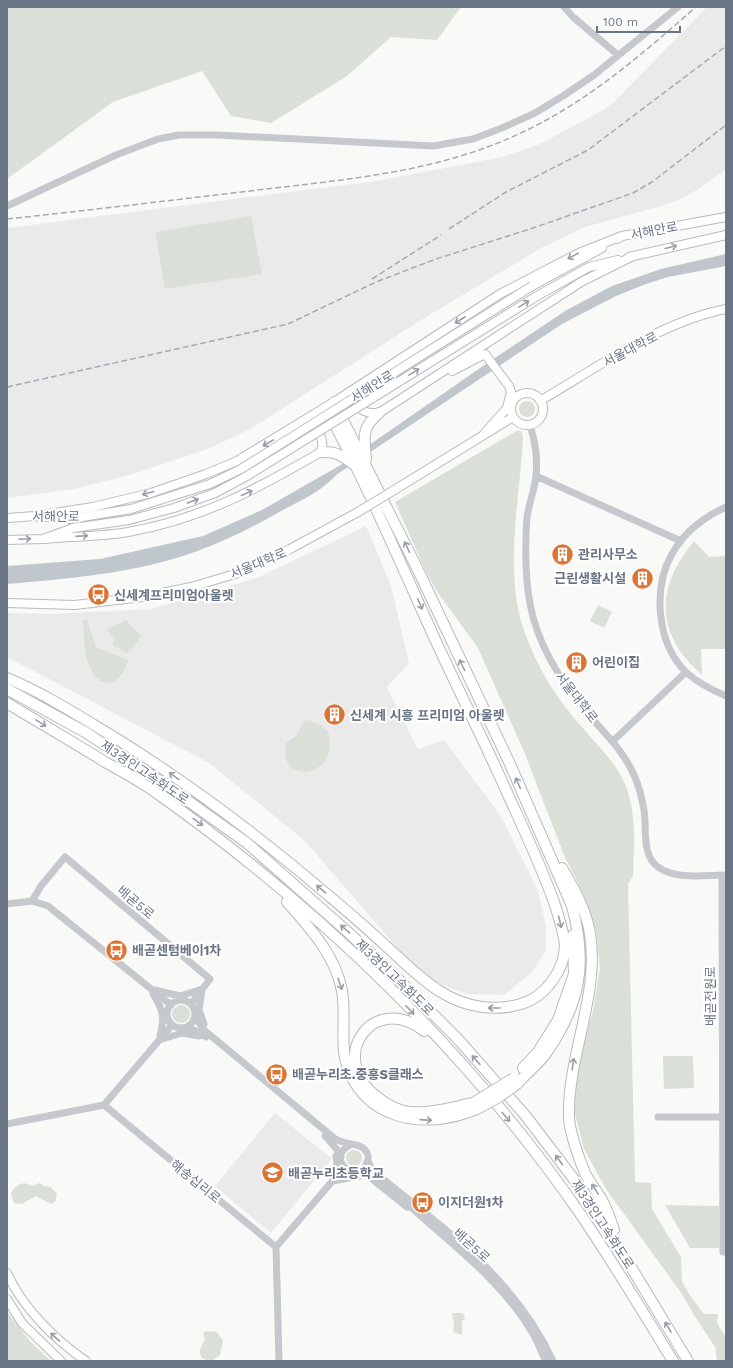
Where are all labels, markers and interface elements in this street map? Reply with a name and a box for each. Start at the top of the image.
scale bar [597,8,680,34]
text: 100 m [603,15,638,29]
street label: 서해안로 [629,219,679,242]
one-way arrow [664,242,677,250]
one-way arrow [567,253,579,260]
one-way arrow [518,300,529,308]
one-way arrow [455,316,466,324]
street label: 서울대학로 [600,329,660,370]
street label: 서해안로 [348,367,397,405]
one-way arrow [408,368,420,376]
one-way arrow [262,439,274,447]
one-way arrow [241,489,253,496]
one-way arrow [142,490,155,498]
one-way arrow [187,497,200,504]
street label: 서해안로 [32,509,80,524]
one-way arrow [75,532,88,539]
one-way arrow [18,536,31,543]
building icon: 관리사무소 [550,541,576,567]
one-way arrow [403,542,410,554]
street label: 서울대학로 [228,545,289,582]
place label: 관리사무소 [578,547,638,562]
building icon: 근린생활시설 [629,565,655,591]
place label: 근린생활시설 [554,571,626,586]
bus stop icon: 신세계프리미엄아울렛 [86,582,112,608]
place label: 신세계프리미엄아울렛 [114,588,234,603]
one-way arrow [417,598,425,610]
building icon: 어린이집 [564,649,590,675]
place label: 어린이집 [592,655,640,670]
one-way arrow [458,659,465,671]
street label: 서울대학로 [552,669,601,726]
building icon: 신세계 시흥 프리미엄 아울렛 [322,702,348,728]
place label: 신세계 시흥 프리미엄 아울렛 [350,708,505,723]
one-way arrow [35,720,47,728]
street label: 제3경인고속화도로 [98,737,192,808]
one-way arrow [169,772,180,780]
one-way arrow [514,777,521,789]
one-way arrow [192,818,203,827]
street label: 배곧5로 [114,883,157,922]
one-way arrow [316,885,327,894]
one-way arrow [556,915,564,928]
one-way arrow [340,925,350,934]
street label: 제3경인고속화도로 [352,936,437,1019]
bus stop icon: 배곧센텀베이1차 [104,937,130,963]
place label: 배곧센텀베이1차 [132,943,221,958]
street label: 배곧전원로 [703,966,718,1026]
one-way arrow [337,977,344,990]
one-way arrow [488,1004,501,1012]
one-way arrow [405,1005,415,1015]
one-way arrow [472,1055,481,1065]
one-way arrow [569,1058,577,1071]
bus stop icon: 배곧누리초.중흥S클래스 [264,1061,290,1087]
place label: 배곧누리초.중흥S클래스 [292,1067,424,1082]
one-way arrow [502,1112,511,1123]
one-way arrow [419,1117,432,1124]
one-way arrow [555,1155,564,1166]
street label: 해송십리로 [168,1157,224,1206]
school or university icon: 배곧누리초등학교 [260,1160,286,1186]
place label: 배곧누리초등학교 [288,1166,384,1181]
street label: 제3경인고속화도로 [568,1177,637,1272]
one-way arrow [591,1184,599,1195]
bus stop icon: 이지더원1차 [410,1189,436,1215]
place label: 이지더원1차 [438,1195,503,1210]
street label: 배곧5로 [451,1225,493,1266]
one-way arrow [664,1321,672,1333]
one-way arrow [50,1332,60,1342]

